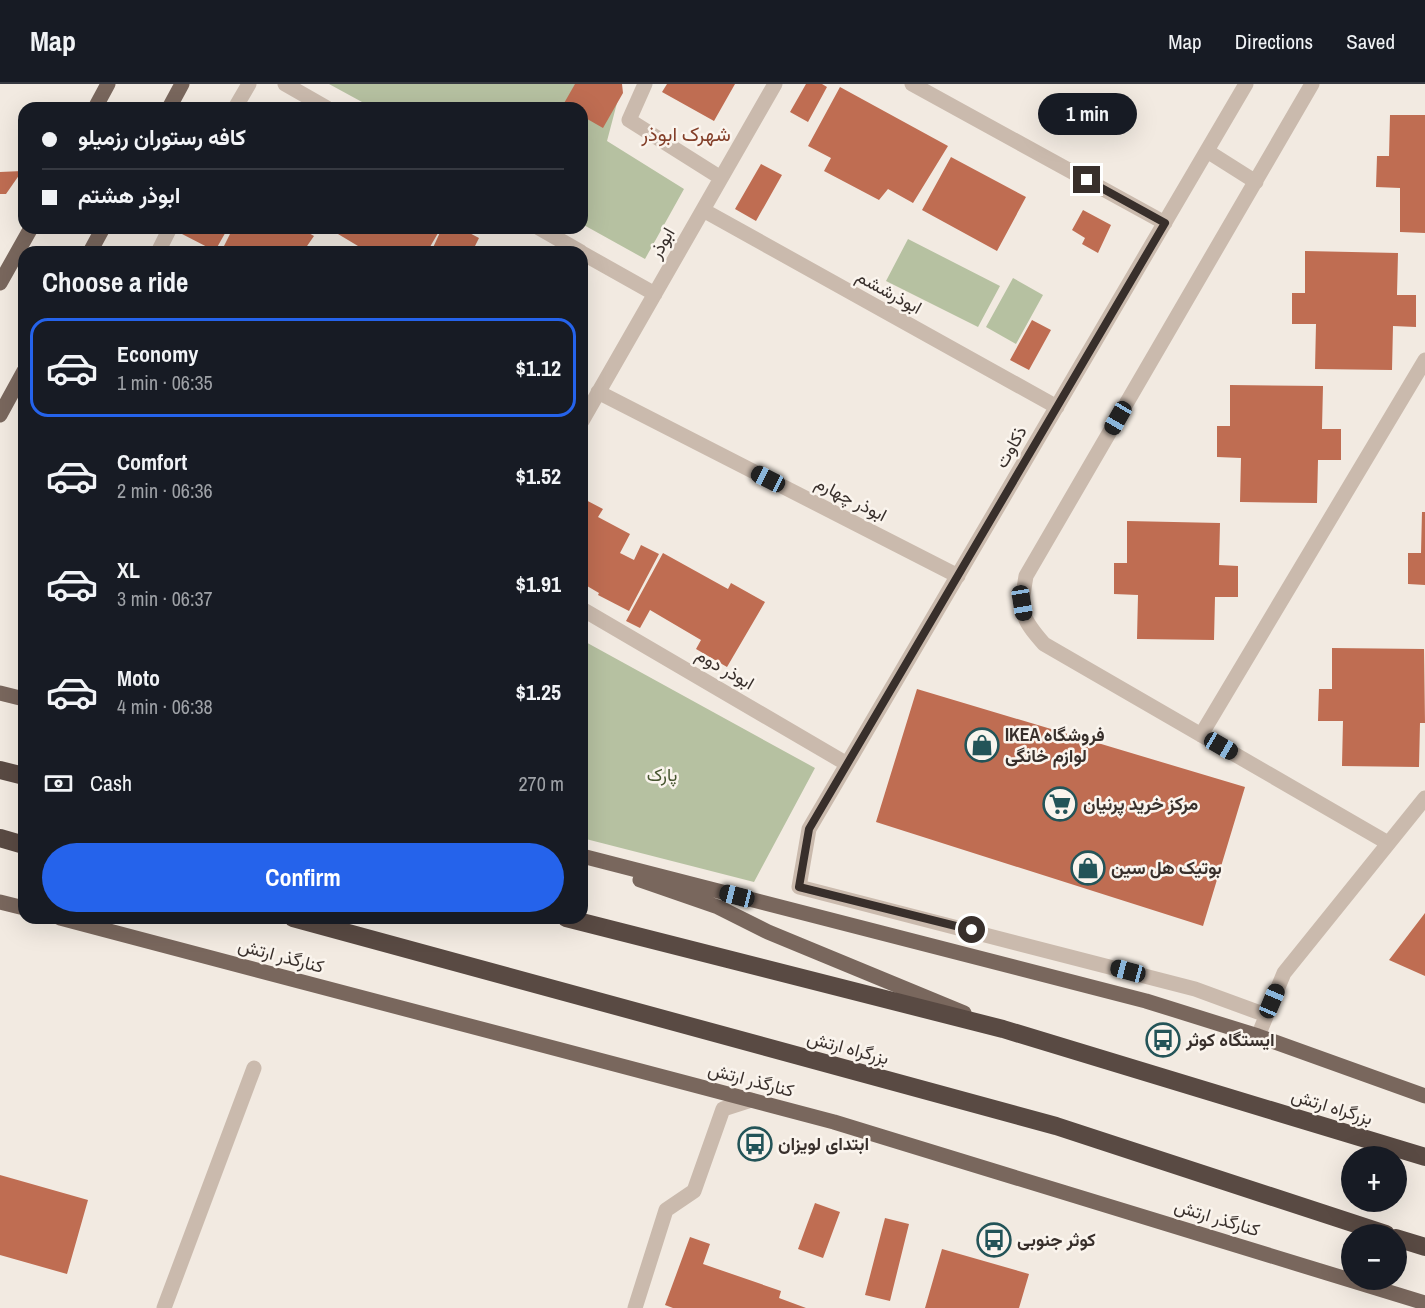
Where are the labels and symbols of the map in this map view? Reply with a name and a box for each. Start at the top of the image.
callout: 1 min [1038,93,1136,135]
district label: شهرک ابوذر [640,120,731,147]
route end [1073,166,1100,193]
street label: ابوذر [642,223,680,264]
street label: ابوذرششم [852,263,927,320]
car [1101,398,1135,438]
street label: ذکاوت [989,421,1033,472]
car [748,463,788,495]
street label: ابوذر چهارم [811,470,891,527]
car [1010,584,1034,622]
street label: ابوذر دوم [691,642,759,695]
place label: IKEA فروشگاه لوازم خانگی [1005,722,1105,768]
shop icon: IKEA فروشگاه لوازم خانگی [964,727,1000,763]
car [1201,729,1241,763]
park label: پارک [647,762,677,787]
supermarket icon: مرکز خرید پرنیان [1042,786,1078,822]
place label: مرکز خرید پرنیان [1083,791,1199,816]
shop icon: بوتیک هل سین [1070,850,1106,886]
place label: بوتیک هل سین [1111,855,1222,880]
car [717,883,757,909]
route start [958,916,985,943]
street label: کنارگذر ارتش [235,932,327,979]
car [1108,958,1148,984]
car [1257,981,1287,1021]
bus stop icon: ایستگاه کوثر [1145,1022,1181,1058]
street label: بزرگراه ارتش [804,1025,892,1070]
place label: ایستگاه کوثر [1185,1027,1275,1052]
street label: کنارگذر ارتش [705,1056,797,1103]
street label: بزرگراه ارتش [1288,1082,1376,1131]
bus stop icon: ابتدای لویزان [737,1126,773,1162]
place label: ابتدای لویزان [778,1131,869,1156]
street label: کنارگذر ارتش [1171,1193,1263,1242]
bus stop icon: کوثر جنوبی [976,1222,1012,1258]
place label: کوثر جنوبی [1017,1227,1096,1252]

